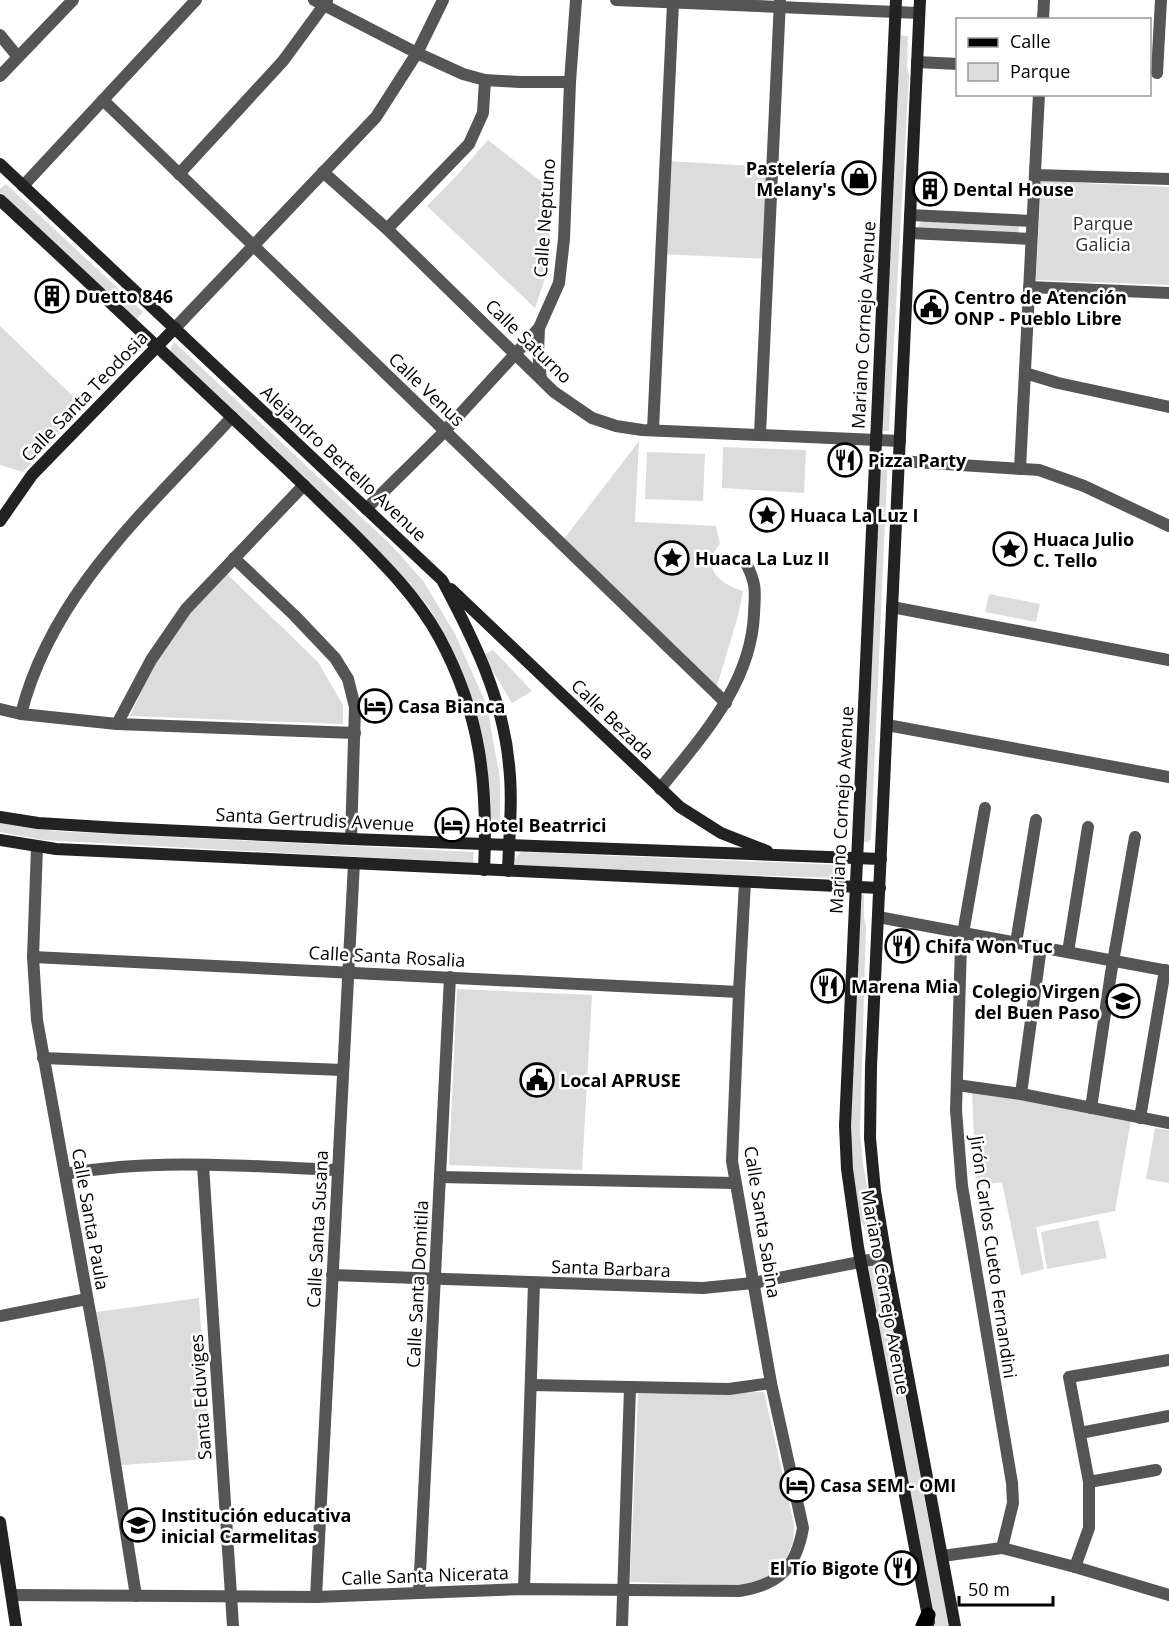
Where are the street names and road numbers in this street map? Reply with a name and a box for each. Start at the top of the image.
street label: Calle Neptuno [528,158,560,278]
street label: Mariano Cornejo Avenue [846,220,880,430]
street label: Calle Saturno [480,294,578,388]
street label: Calle Santa Teodosia [15,325,153,467]
street label: Calle Venus [384,347,470,431]
street label: Alejandro Bertello Avenue [256,380,432,546]
street label: Calle Bezada [566,673,660,765]
street label: Mariano Cornejo Avenue [824,705,858,915]
street label: Santa Gertrudis Avenue [215,802,415,836]
street label: Calle Santa Rosalia [308,940,466,972]
street label: Jirón Carlos Cueto Fernandini [965,1132,1023,1380]
street label: Calle Santa Sabina [739,1144,787,1300]
street label: Calle Santa Paula [67,1146,115,1292]
street label: Calle Santa Susana [301,1150,333,1308]
street label: Mariano Cornejo Avenue [856,1187,916,1397]
street label: Calle Santa Domitila [401,1200,433,1368]
street label: Santa Barbara [551,1254,671,1282]
street label: Santa Eduviges [184,1333,216,1461]
street label: Calle Santa Nicerata [341,1560,509,1590]

